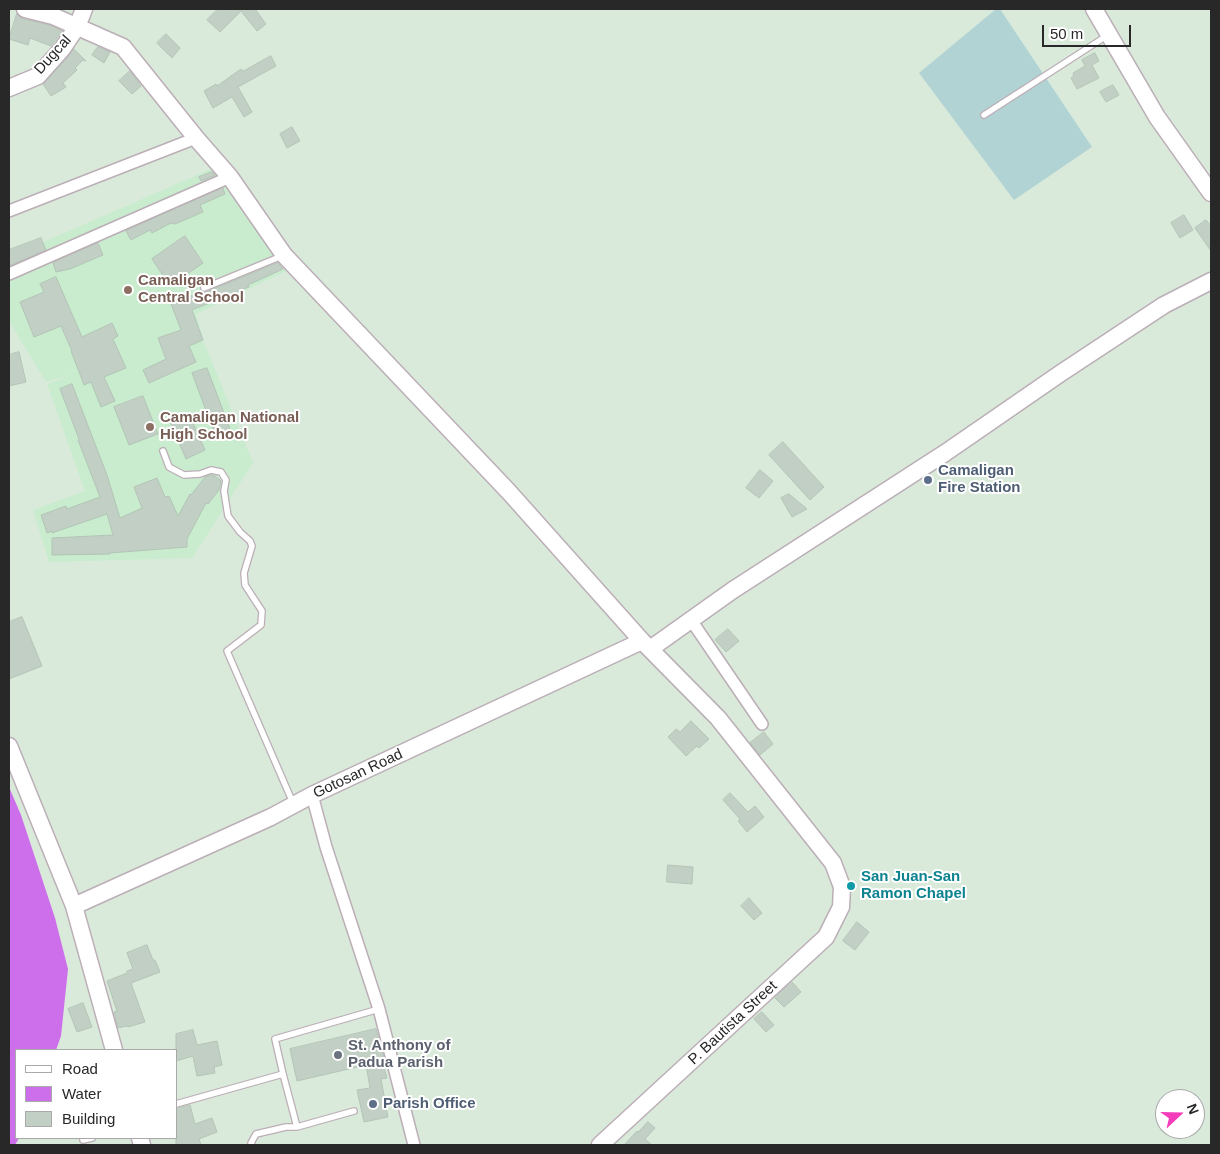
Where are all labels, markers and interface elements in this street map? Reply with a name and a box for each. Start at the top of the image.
scale bar [1045,15,1134,47]
text: 50 m [1050,25,1083,42]
street label: Dugcal [31,32,75,78]
place label: Camaligan Central School [138,272,244,307]
marker: Camaligan Central School [122,284,134,296]
place label: Camaligan National High School [160,409,299,444]
marker: Camaligan National High School [144,421,156,433]
place label: Camaligan Fire Station [938,462,1021,497]
marker: Camaligan Fire Station [922,474,934,486]
street label: Gotosan Road [310,745,406,803]
place label: San Juan-San Ramon Chapel [861,868,966,903]
marker: San Juan-San Ramon Chapel [845,880,857,892]
street label: P. Bautista Street [685,977,781,1069]
place label: St. Anthony of Padua Parish [348,1037,450,1072]
legend [15,1049,178,1139]
marker: St. Anthony of Padua Parish [332,1049,344,1061]
text: Road [62,1060,98,1077]
text: Water [62,1085,101,1102]
north arrow [1155,1089,1205,1139]
place label: Parish Office [383,1095,476,1113]
marker: Parish Office [367,1098,379,1110]
text: N [1184,1101,1202,1117]
text: Building [62,1110,115,1127]

